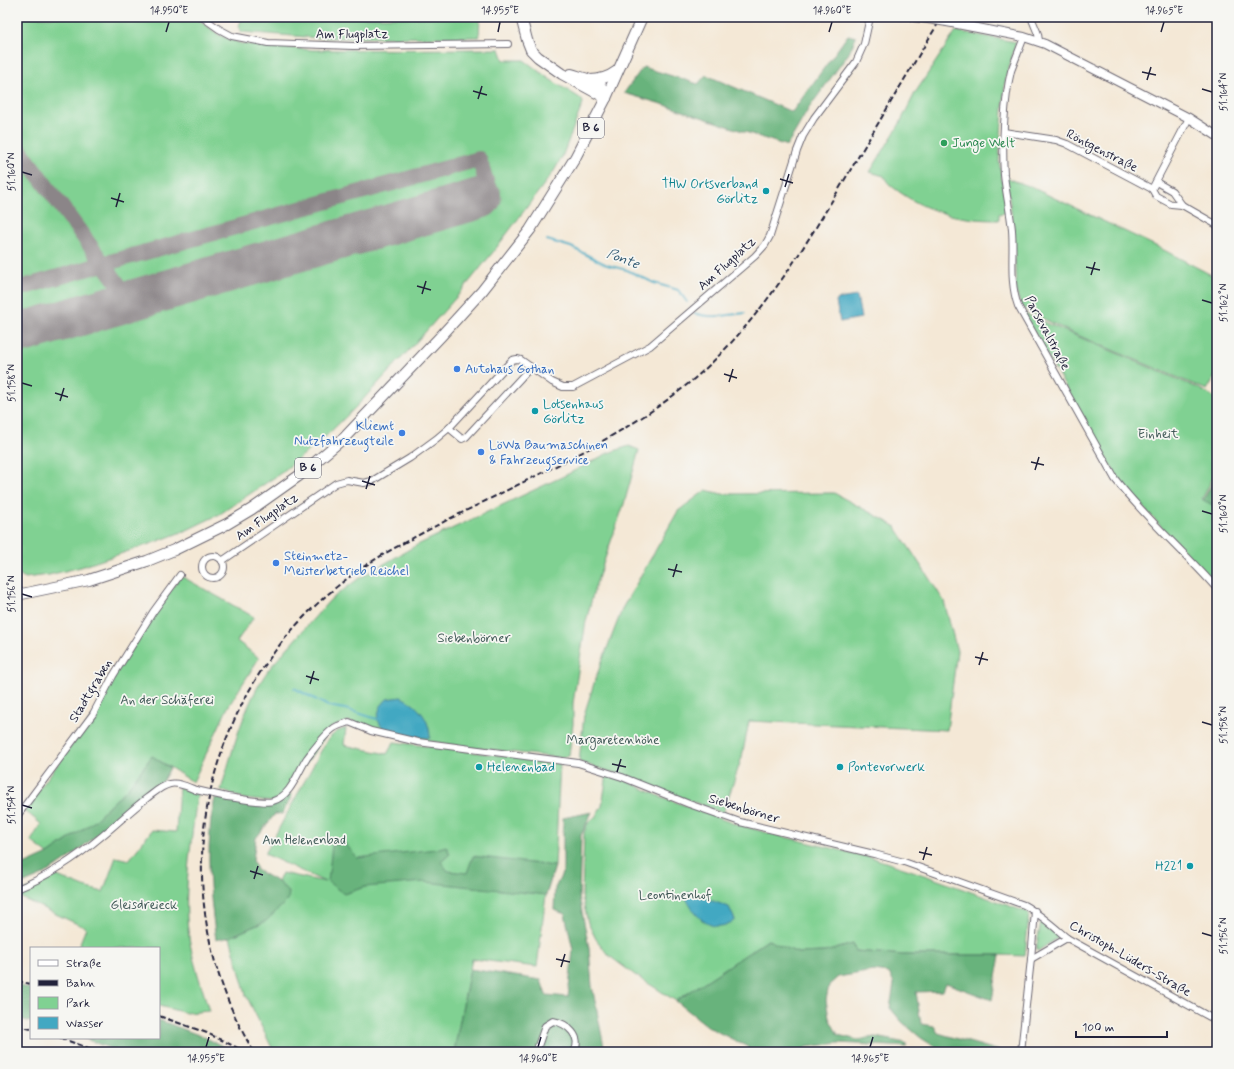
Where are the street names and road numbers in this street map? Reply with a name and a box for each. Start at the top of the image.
street label: Am Flugplatz [316,26,388,43]
road number: B 6 [578,118,604,138]
street label: Röntgenstraße [1063,126,1141,177]
street label: Am Flugplatz [694,233,760,295]
street label: Parsevalstraße [1020,293,1074,373]
road number: B 6 [295,458,321,478]
street label: Am Flugplatz [232,489,302,545]
street label: Stadtgraben [65,656,118,727]
street label: Siebenbörner [706,790,782,828]
street label: Christoph-Lüders-Straße [1066,917,1194,1001]

